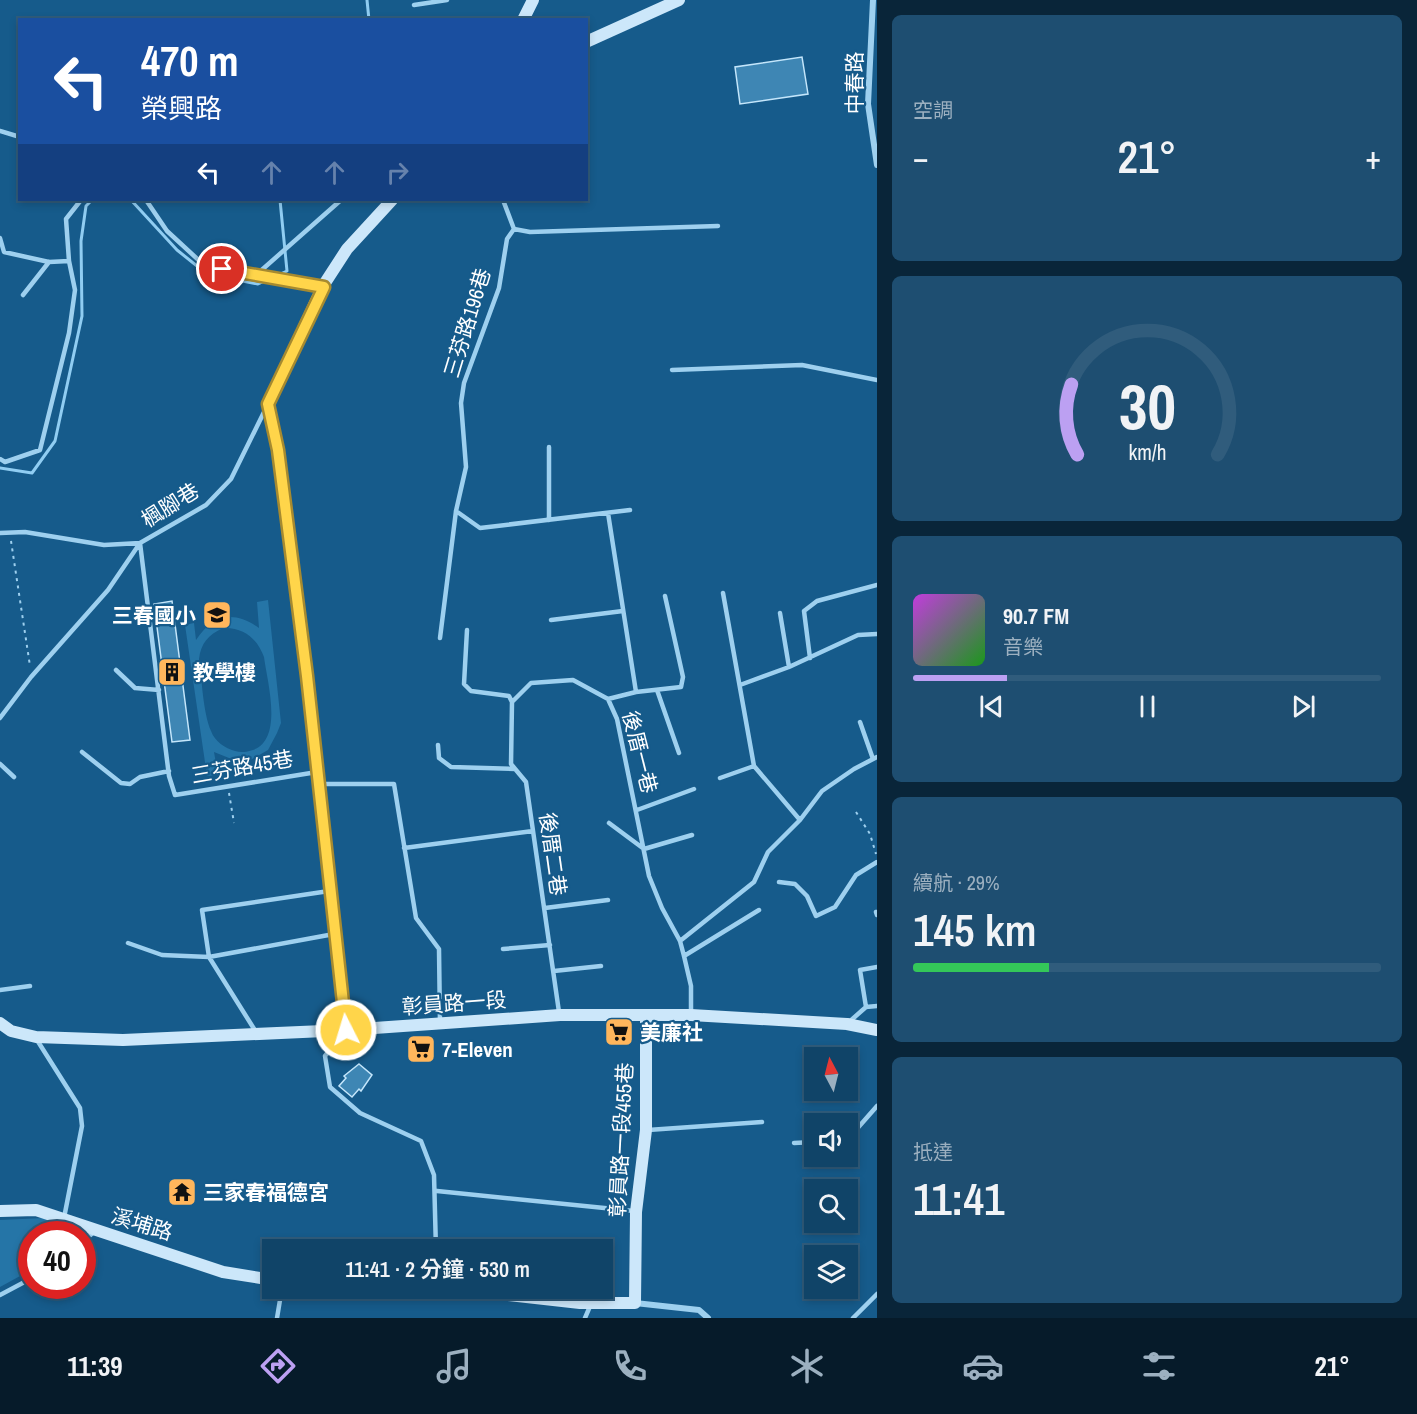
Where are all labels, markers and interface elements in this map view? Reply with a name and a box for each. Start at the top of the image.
text: 470 m [141,33,239,89]
icon: left [42,42,120,120]
street label: 中春路 [840,52,869,115]
text: 榮興路 [141,90,222,126]
text: 空調 [913,96,953,123]
text: 21° [1117,126,1177,187]
text: − [913,135,929,179]
text: + [1365,135,1381,179]
icon: left [192,156,225,189]
icon: ahead [255,156,288,189]
icon: ahead [318,156,351,189]
icon: right [381,156,414,189]
pin [196,243,247,294]
icon: arrive [205,252,238,285]
street label: 三芬路196巷 [437,265,497,381]
text: 30 [1119,365,1175,449]
text: km/h [1128,439,1166,468]
street label: 楓腳巷 [136,476,204,534]
school or university icon: 三春國小 [201,599,233,631]
place label: 三春國小 [112,601,196,630]
text: 90.7 FM [1003,601,1069,631]
text: 音樂 [1003,633,1043,660]
building icon: 教學樓 [156,656,188,688]
place label: 教學樓 [193,658,256,687]
icon: previous [975,690,1008,723]
icon: pause [1131,690,1164,723]
icon: next [1287,690,1320,723]
street label: 後厝一巷 [616,708,664,796]
street label: 三芬路45巷 [189,744,295,790]
street label: 後厝二巷 [533,810,573,898]
text: 續航 · 29% [913,869,1000,896]
text: 145 km [913,899,1037,960]
street label: 彰員路一段 [401,985,507,1021]
position arrow [314,998,378,1062]
supermarket icon: 美廉社 [603,1016,635,1048]
place label: 美廉社 [640,1018,703,1047]
supermarket icon: 7-Eleven [405,1033,437,1065]
place label: 7-Eleven [442,1035,513,1064]
north arrow [804,1047,858,1101]
map controls [804,1047,858,1299]
street label: 彰員路一段455巷 [602,1062,640,1218]
button: sound [804,1113,858,1167]
text: 抵達 [913,1138,953,1165]
text: 11:41 [913,1168,1004,1229]
temple icon: 三家春福德宮 [166,1176,198,1208]
place label: 三家春福德宮 [203,1178,329,1207]
button: search [804,1179,858,1233]
street label: 溪埔路 [108,1201,176,1247]
speed limit sign: 40 [18,1221,96,1299]
button: layers [804,1245,858,1299]
text: 11:41 · 2 分鐘 · 530 m [345,1254,530,1284]
icon: directions [257,1345,299,1387]
icon: music [433,1345,475,1387]
icon: phone [609,1345,651,1387]
icon: climate [786,1345,828,1387]
icon: car [962,1345,1004,1387]
icon: filters [1138,1345,1180,1387]
text: 11:39 [67,1348,123,1384]
text: 21° [1314,1348,1350,1384]

